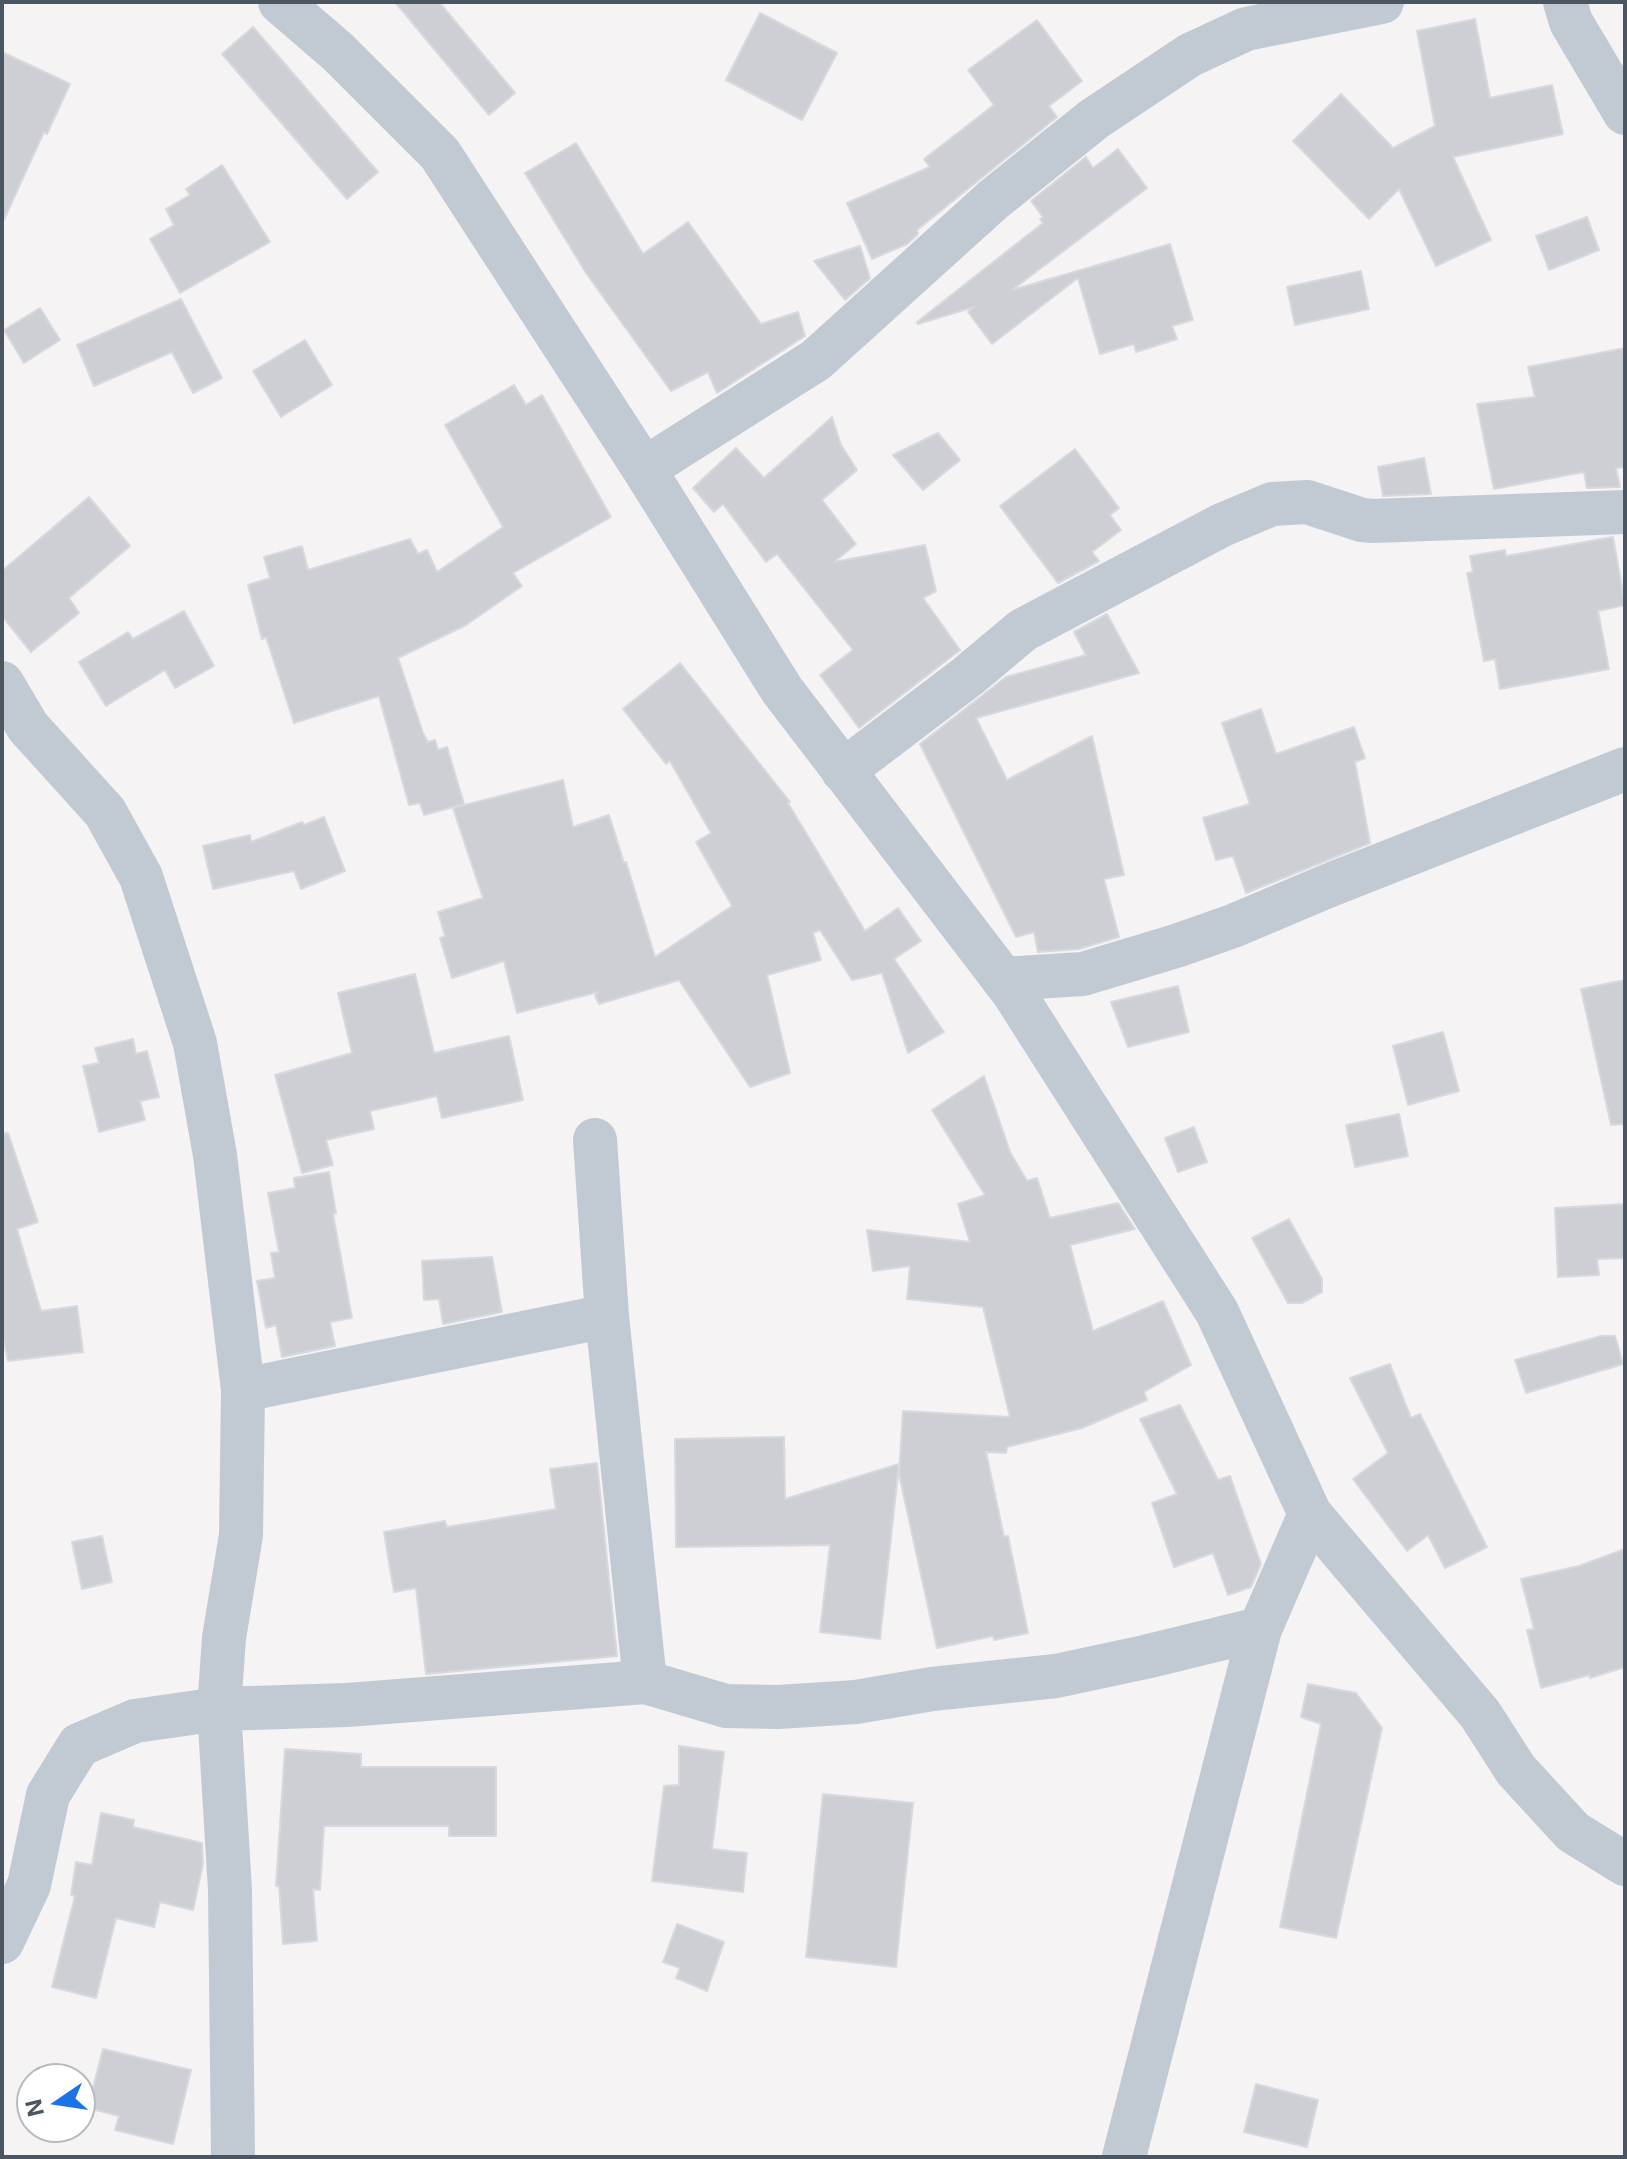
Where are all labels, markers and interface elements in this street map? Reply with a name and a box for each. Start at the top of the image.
north arrow [16,2063,96,2143]
text: N [20,2097,49,2119]

